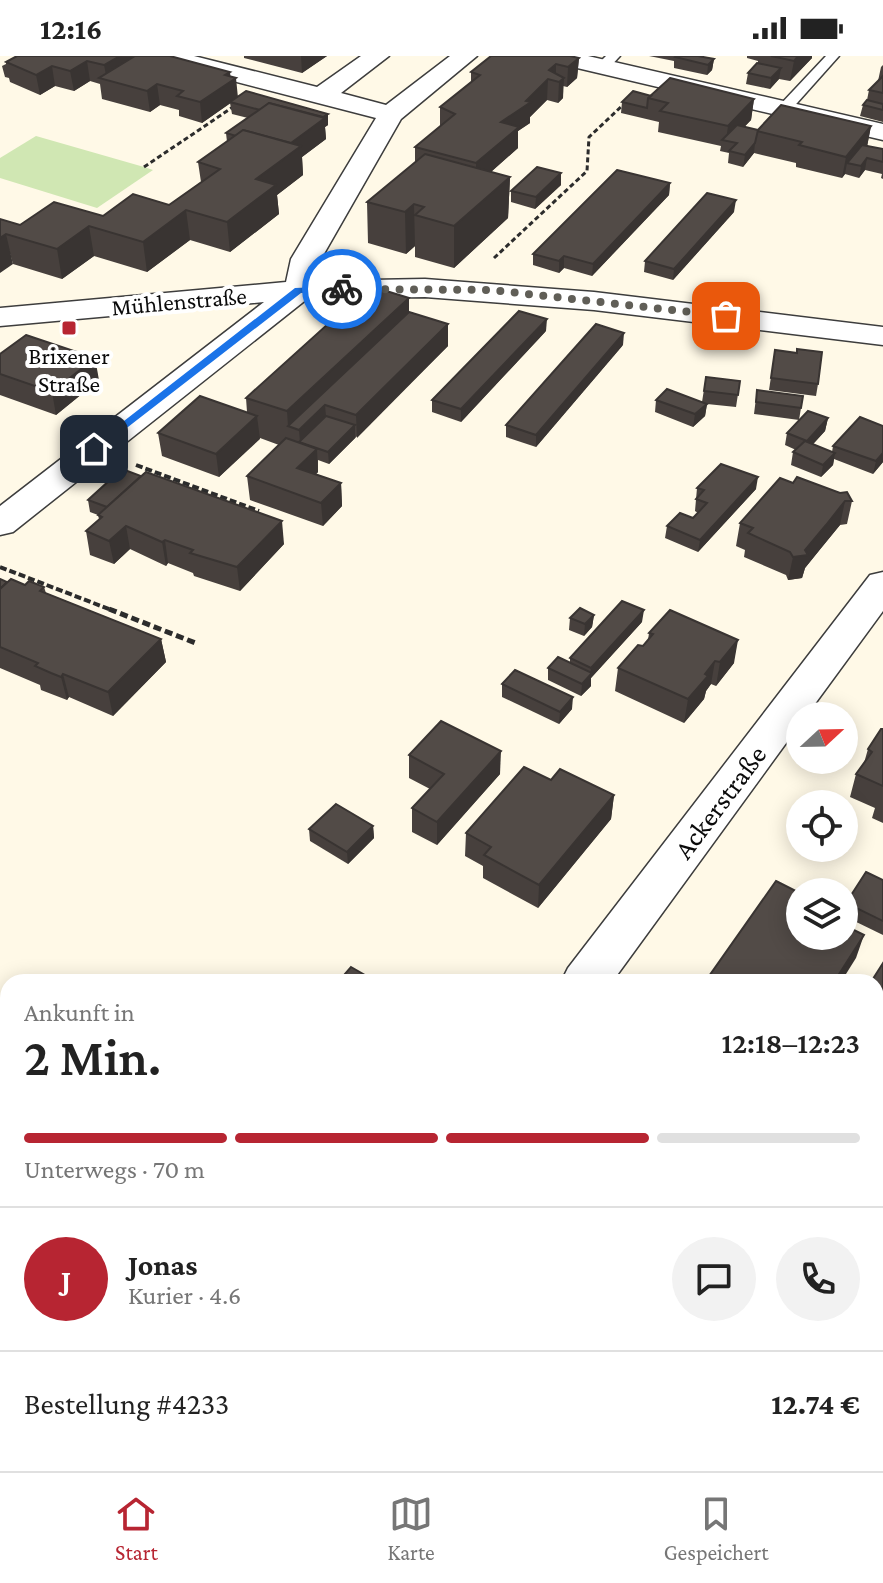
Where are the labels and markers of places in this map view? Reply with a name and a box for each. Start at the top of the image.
pin [692,282,760,350]
marker: Brixener Straße [60,319,78,337]
place label: Brixener Straße [28,342,110,397]
pin [60,415,128,483]

